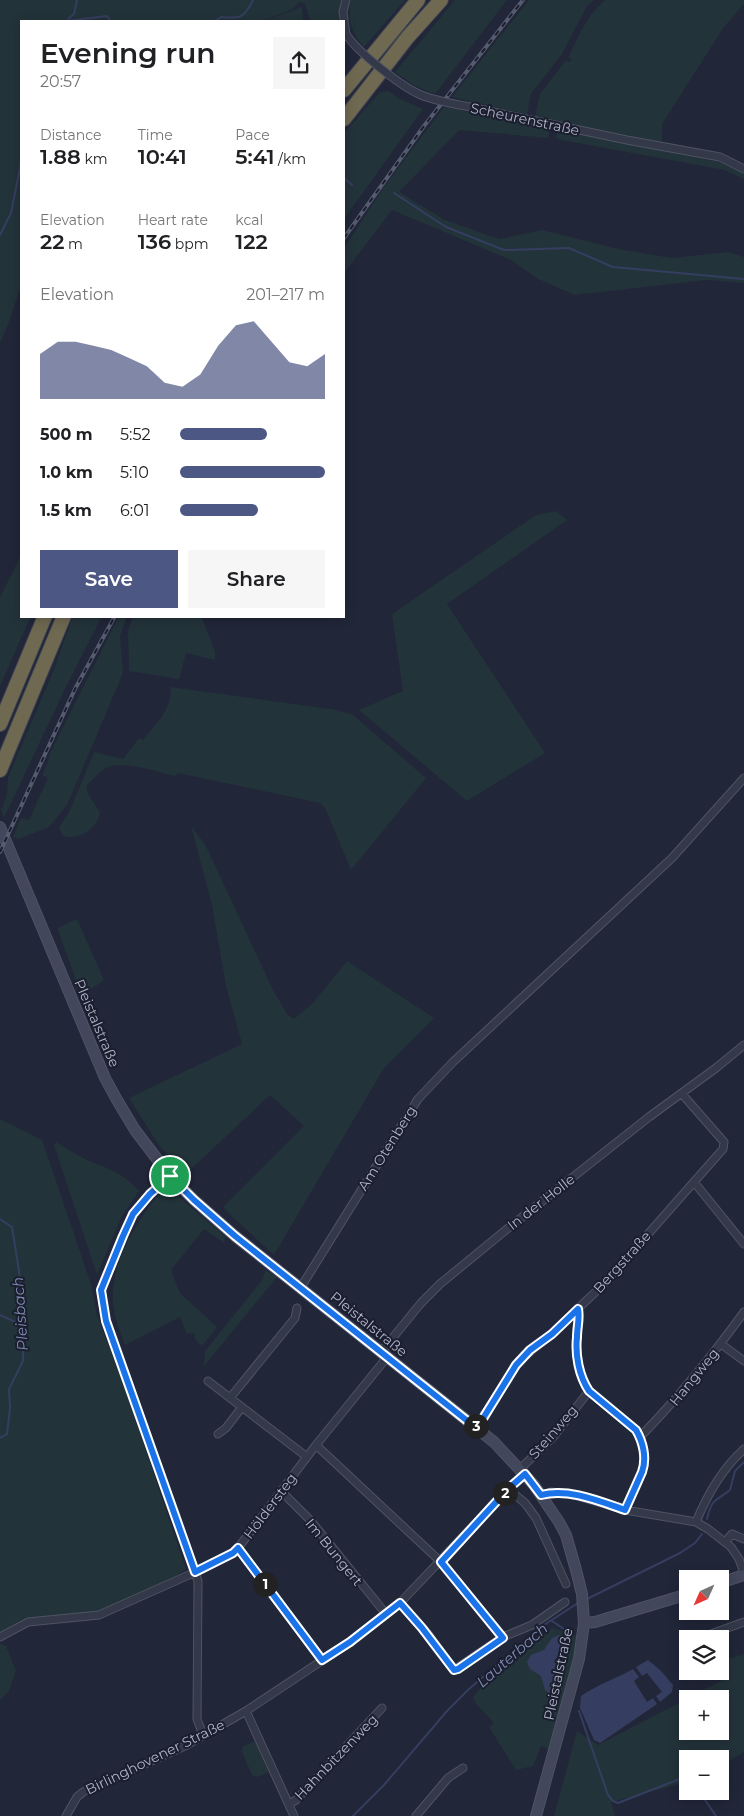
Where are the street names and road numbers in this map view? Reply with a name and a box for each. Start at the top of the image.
street label: Scheurenstraße [469,99,581,139]
street label: Pleistalstraße [70,976,124,1070]
street label: Am Otenberg [354,1102,420,1194]
street label: In der Holle [504,1170,578,1234]
street label: Bergstraße [589,1227,655,1297]
street label: Pleistalstraße [327,1287,411,1361]
street label: Hangweg [665,1345,723,1409]
street label: Steinweg [525,1401,581,1463]
street label: Höldersteg [239,1470,301,1542]
street label: Im Bungert [301,1515,367,1590]
street label: Pleistalstraße [539,1626,577,1722]
street label: Hahnbitzenweg [291,1710,381,1804]
street label: Birlinghovener Straße [82,1715,228,1799]

